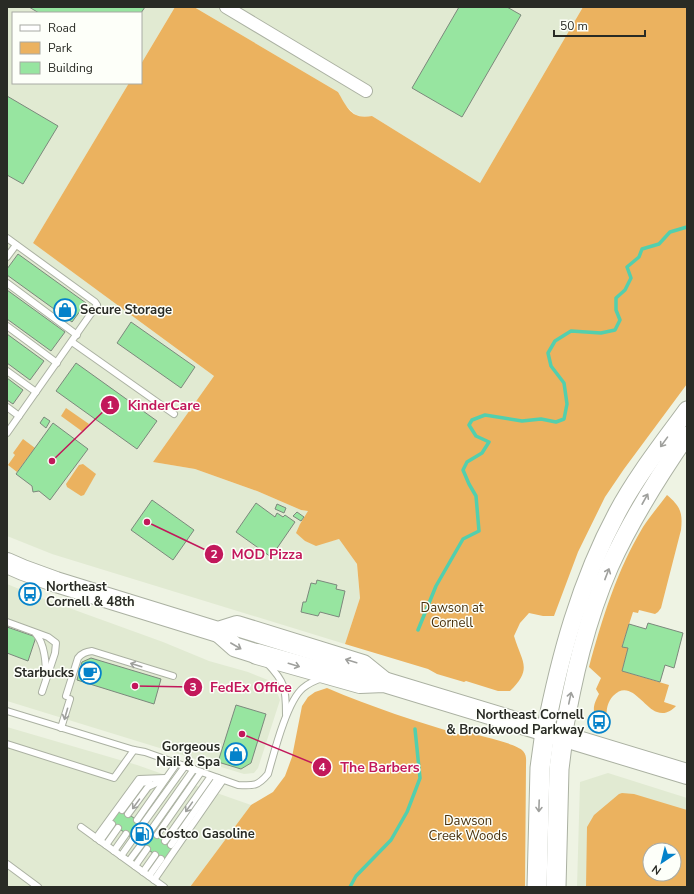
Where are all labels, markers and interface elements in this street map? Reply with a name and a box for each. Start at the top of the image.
legend [12,12,142,84]
scale bar [554,12,645,38]
text: 50 m [560,18,588,34]
text: Road [48,20,76,36]
text: Park [48,40,73,56]
text: Building [48,60,93,76]
shop icon: Secure Storage [52,297,78,323]
place label: Secure Storage [80,301,172,319]
callout: KinderCare [100,392,208,418]
text: KinderCare [128,396,201,415]
text: 1 [106,397,114,413]
one-way arrow [660,436,668,447]
one-way arrow [642,493,649,505]
callout: MOD Pizza [204,541,311,567]
text: MOD Pizza [231,545,303,564]
text: 2 [210,546,218,562]
one-way arrow [604,568,612,580]
place label: Northeast Cornell & 48th [46,578,135,611]
bus stop icon: Northeast Cornell & 48th [17,581,43,607]
park label: Dawson at Cornell [421,599,484,632]
one-way arrow [230,642,242,650]
one-way arrow [345,657,358,664]
cafe icon: Starbucks [77,660,103,686]
one-way arrow [130,661,143,668]
one-way arrow [288,662,301,669]
place label: Starbucks [14,664,74,682]
callout: FedEx Office [183,674,300,700]
text: FedEx Office [210,678,292,697]
text: 3 [189,679,197,695]
one-way arrow [567,692,574,705]
place label: Northeast Cornell & Brookwood Parkway [446,706,585,739]
one-way arrow [62,707,69,720]
bus stop icon: Northeast Cornell & Brookwood Parkway [586,709,612,735]
place label: Gorgeous Nail & Spa [156,738,220,771]
shop icon: Gorgeous Nail & Spa [223,741,249,767]
callout: The Barbers [312,754,428,780]
text: The Barbers [340,758,420,777]
text: 4 [318,759,326,775]
one-way arrow [132,798,140,809]
one-way arrow [535,799,543,812]
one-way arrow [185,802,193,813]
park label: Dawson Creek Woods [429,812,507,845]
fuel station icon: Costco Gasoline [129,821,155,847]
place label: Costco Gasoline [158,825,255,843]
north arrow [642,842,682,882]
text: N [649,861,664,878]

